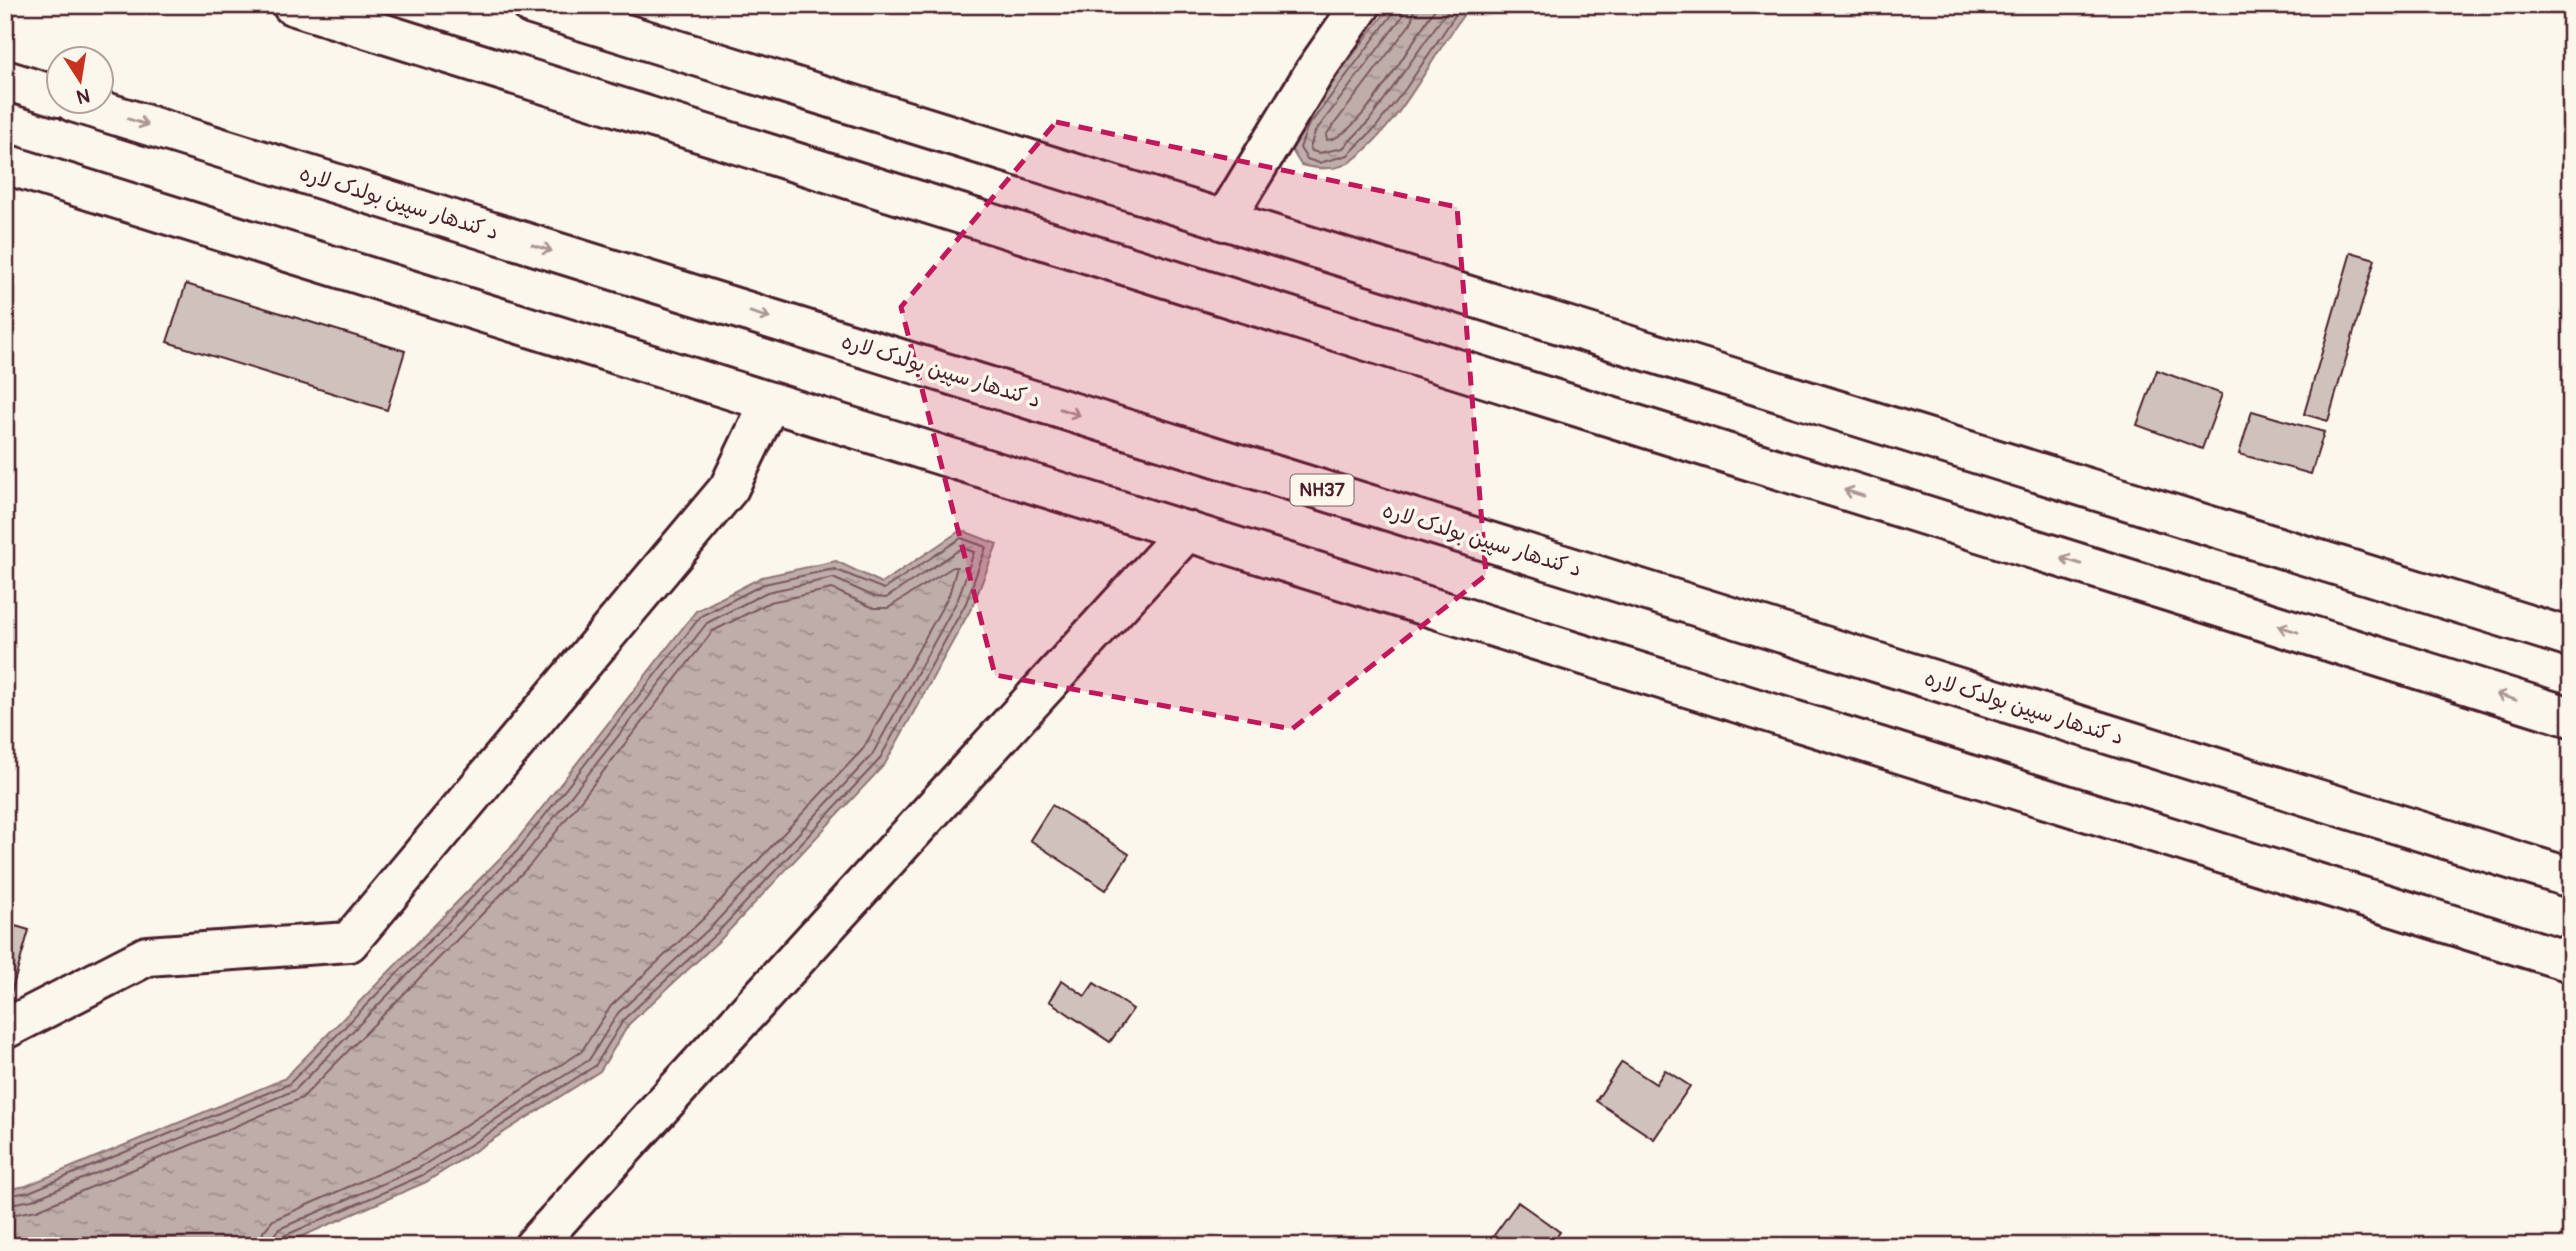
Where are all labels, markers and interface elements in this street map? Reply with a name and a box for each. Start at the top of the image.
north arrow [46,46,116,116]
text: N [74,83,92,109]
one-way arrow [127,116,149,129]
street label: د کندهار سپین بولدک لاره [296,160,502,246]
one-way arrow [531,242,553,255]
one-way arrow [748,310,770,323]
street label: د کندهار سپین بولدک لاره [838,328,1044,414]
one-way arrow [1059,406,1081,419]
road number: NH37 [1290,475,1354,505]
one-way arrow [1844,486,1866,499]
street label: د کندهار سپین بولدک لاره [1379,497,1585,583]
one-way arrow [2061,554,2083,567]
one-way arrow [2278,622,2300,635]
street label: د کندهار سپین بولدک لاره [1921,665,2127,751]
one-way arrow [2495,690,2517,702]

